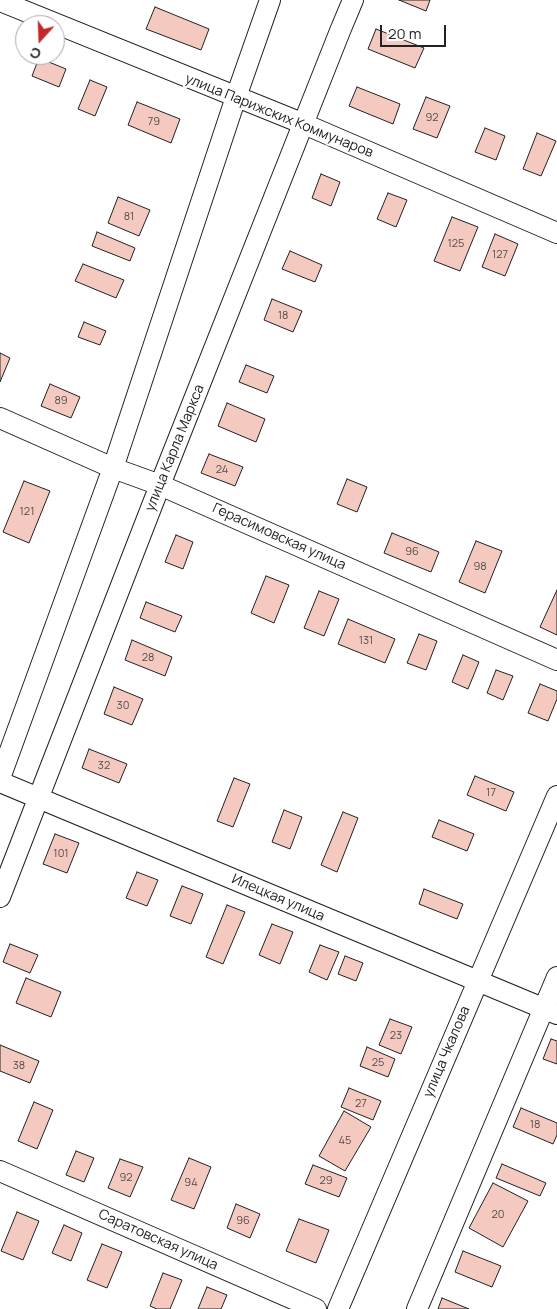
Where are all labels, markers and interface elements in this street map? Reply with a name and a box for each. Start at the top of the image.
north arrow [15,15,65,65]
scale bar [382,15,448,47]
text: 20 m [388,23,421,44]
text: С [27,43,43,64]
street label: улица Парижских Коммунаров [183,71,375,161]
house number: 92 [425,111,439,125]
house number: 79 [148,115,160,129]
house number: 81 [124,210,134,224]
house number: 125 [448,237,464,251]
house number: 127 [492,248,508,262]
house number: 18 [278,309,288,323]
street label: улица Карла Маркса [142,382,208,514]
house number: 89 [54,394,68,408]
house number: 24 [216,463,228,477]
street label: Герасимовская улица [210,500,348,574]
house number: 121 [20,505,34,519]
house number: 96 [405,545,419,559]
house number: 98 [473,560,487,574]
house number: 131 [359,634,373,648]
house number: 28 [142,651,154,665]
house number: 30 [117,699,129,713]
house number: 32 [98,759,110,773]
house number: 17 [486,786,496,800]
house number: 101 [53,847,69,861]
street label: Илецкая улица [229,871,327,925]
street label: улица Чкалова [420,1004,474,1100]
house number: 23 [390,1029,402,1043]
house number: 25 [372,1056,384,1070]
house number: 38 [13,1059,25,1073]
house number: 27 [355,1097,367,1111]
house number: 18 [530,1118,540,1132]
house number: 45 [339,1134,351,1148]
house number: 92 [119,1171,133,1185]
house number: 29 [319,1174,333,1188]
house number: 94 [184,1176,198,1190]
street label: Саратовская улица [96,1206,220,1274]
house number: 20 [492,1208,504,1222]
house number: 96 [236,1214,250,1228]

